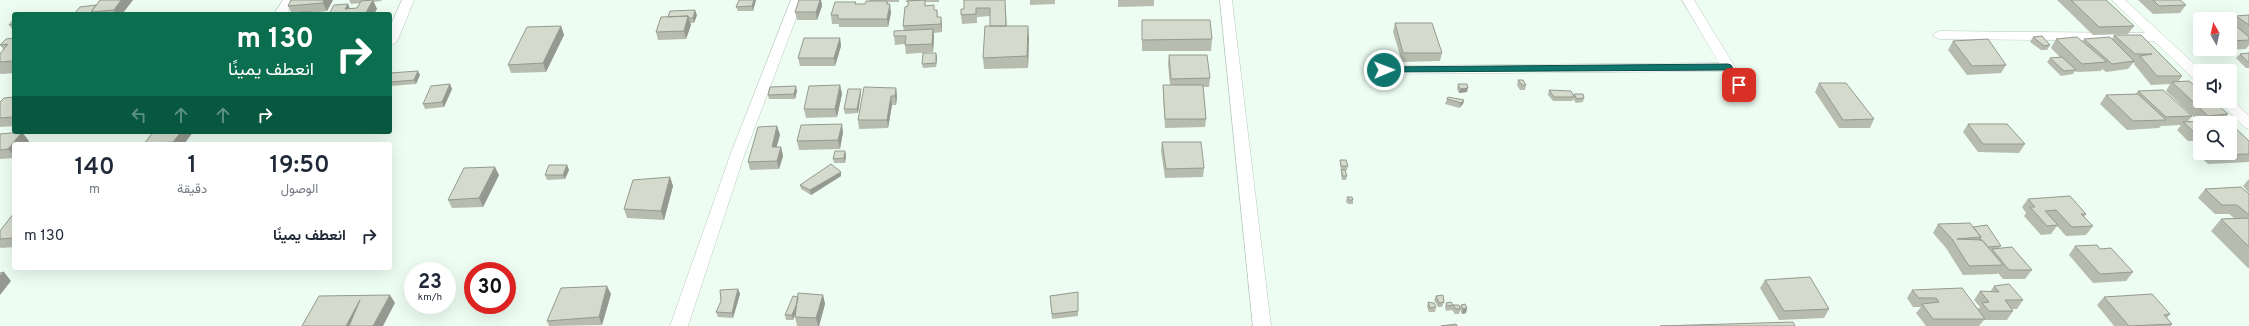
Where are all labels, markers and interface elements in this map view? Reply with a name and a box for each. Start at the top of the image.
north arrow [2193,12,2237,56]
map controls [2193,12,2237,160]
text: 130 m [237,22,314,58]
icon: right [328,28,380,80]
position arrow [1363,49,1405,91]
text: انعطف يمينًا [228,59,314,82]
button: sound [2193,64,2237,108]
pin [1722,68,1756,102]
icon: arrive [1728,74,1750,96]
icon: left [128,104,150,126]
icon: ahead [170,104,192,126]
icon: ahead [212,104,234,126]
icon: right [254,104,276,126]
button: search [2193,116,2237,160]
text: 1 [187,151,197,181]
text: 19:50 [270,151,330,181]
text: 140 [74,153,115,183]
text: m [89,182,100,198]
text: دقيقة [177,182,207,198]
text: الوصول [281,182,318,198]
icon: right [358,225,380,247]
text: 130 m [24,227,64,246]
text: انعطف يمينًا [273,227,346,246]
speed limit sign: 30 [464,262,516,314]
text: 23 [418,270,442,296]
text: km/h [418,291,442,304]

